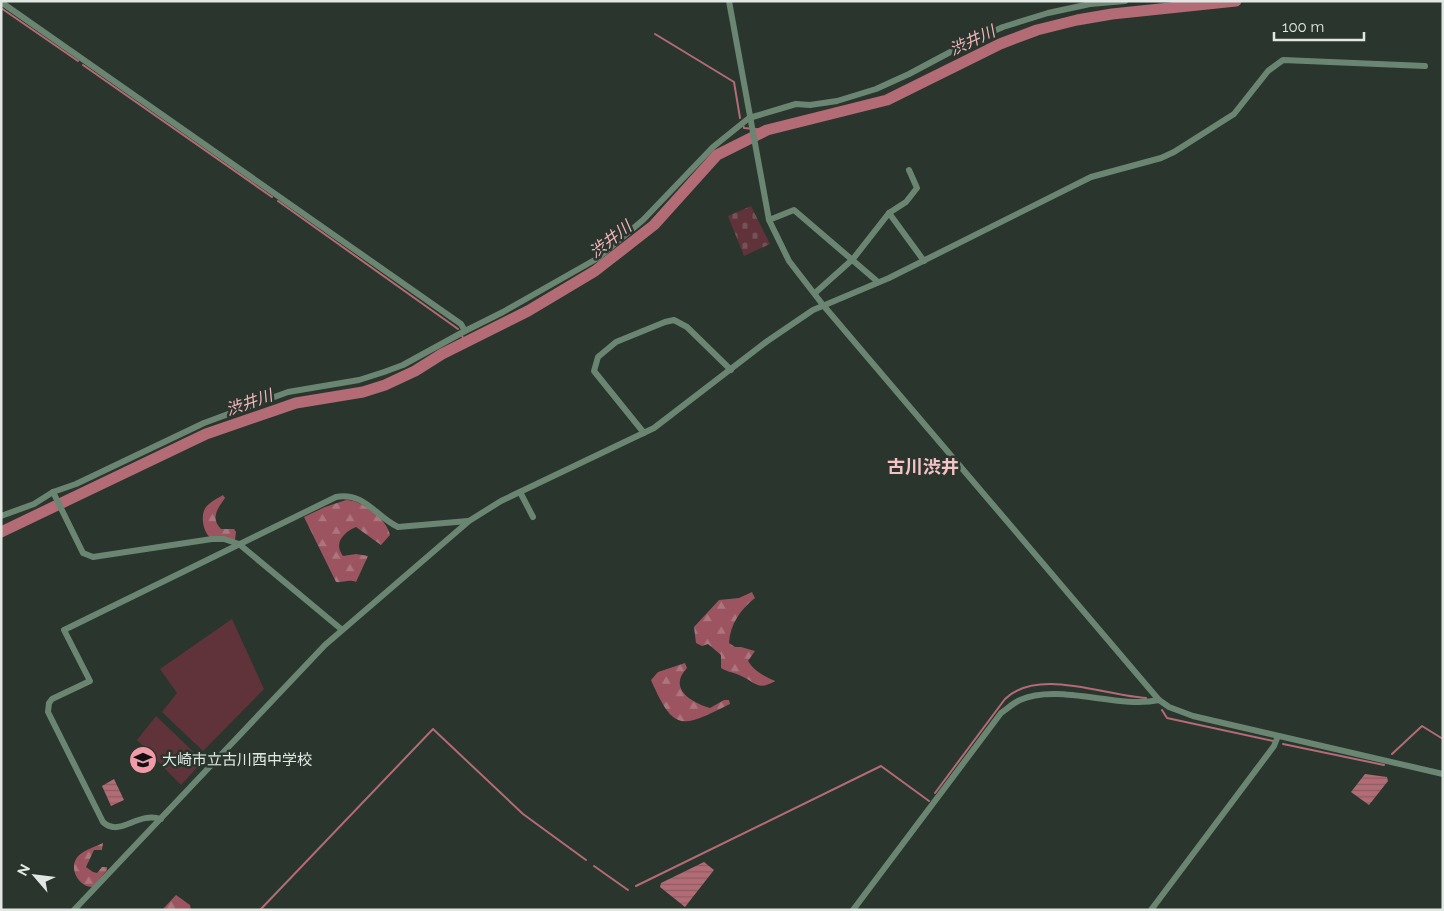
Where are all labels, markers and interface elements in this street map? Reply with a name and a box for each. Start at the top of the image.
scale bar [1274,10,1364,42]
text: 100 m [1282,18,1324,36]
water label: 渋井川 [946,21,1000,59]
water label: 渋井川 [586,216,637,262]
water label: 渋井川 [223,385,277,419]
district label: 古川渋井 [887,456,959,477]
school or university icon: 大崎市立古川西中学校 [128,745,158,775]
place label: 大崎市立古川西中学校 [162,751,312,769]
north arrow [10,851,60,901]
text: N [14,861,33,878]

